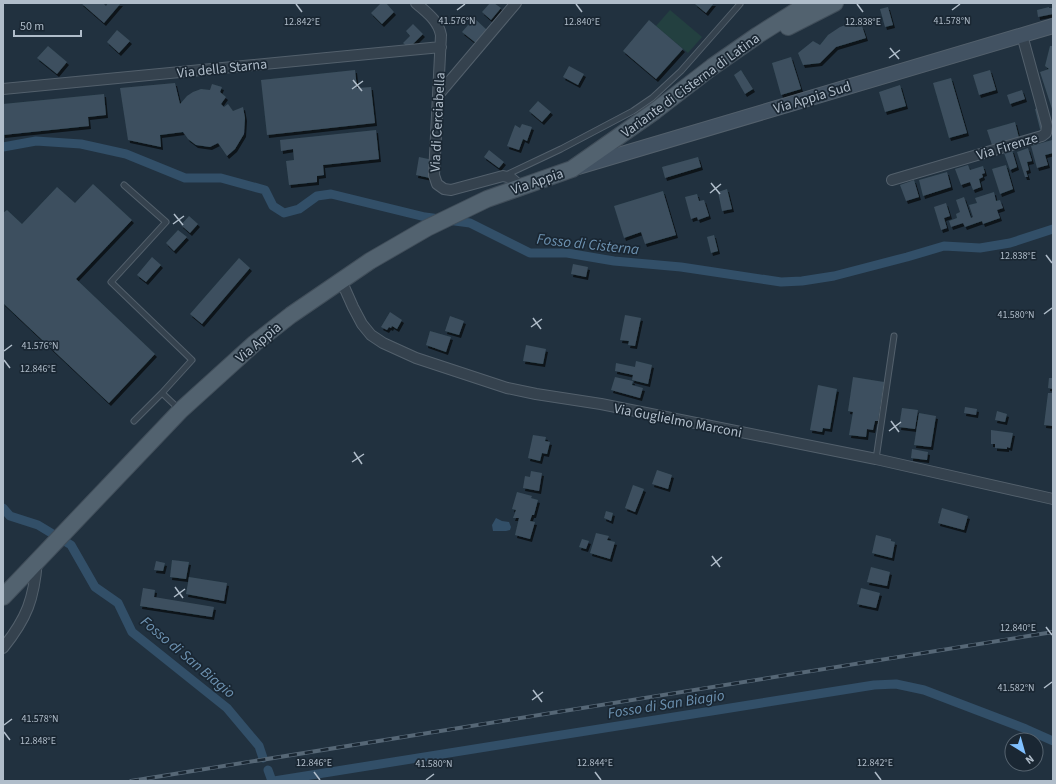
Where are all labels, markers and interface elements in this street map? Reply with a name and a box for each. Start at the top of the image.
scale bar [14,12,81,38]
text: 41.576°N [438,14,476,28]
text: 41.578°N [933,14,971,28]
text: 12.842°E [284,15,320,29]
text: 12.840°E [564,15,600,29]
text: 12.838°E [845,15,881,29]
text: 50 m [20,18,44,35]
street label: Variante di Cisterna di Latina [617,29,764,143]
street label: Via della Starna [176,54,268,84]
street label: Via di Cerciabella [425,72,451,172]
street label: Via Appia Sud [771,77,853,119]
street label: Via Firenze [974,128,1040,166]
street label: Via Appia [508,164,566,200]
water label: Fosso di Cisterna [536,229,640,260]
text: 12.838°E [1000,249,1036,263]
text: 41.580°N [997,308,1035,322]
street label: Via Appia [231,318,286,368]
text: 41.576°N [21,339,59,353]
text: 12.846°E [20,362,56,376]
street label: Via Guglielmo Marconi [612,399,744,443]
water label: Fosso di San Biagio [136,611,240,703]
text: 12.840°E [1000,621,1036,635]
text: 41.582°N [997,681,1035,695]
water label: Fosso di San Biagio [606,685,726,724]
text: 41.578°N [21,712,59,726]
north arrow [1004,732,1044,772]
text: 12.848°E [20,734,56,748]
text: N [1022,751,1037,768]
text: 12.846°E [296,756,332,770]
text: 12.844°E [577,756,613,770]
text: 12.842°E [857,756,893,770]
text: 41.580°N [415,757,453,771]

